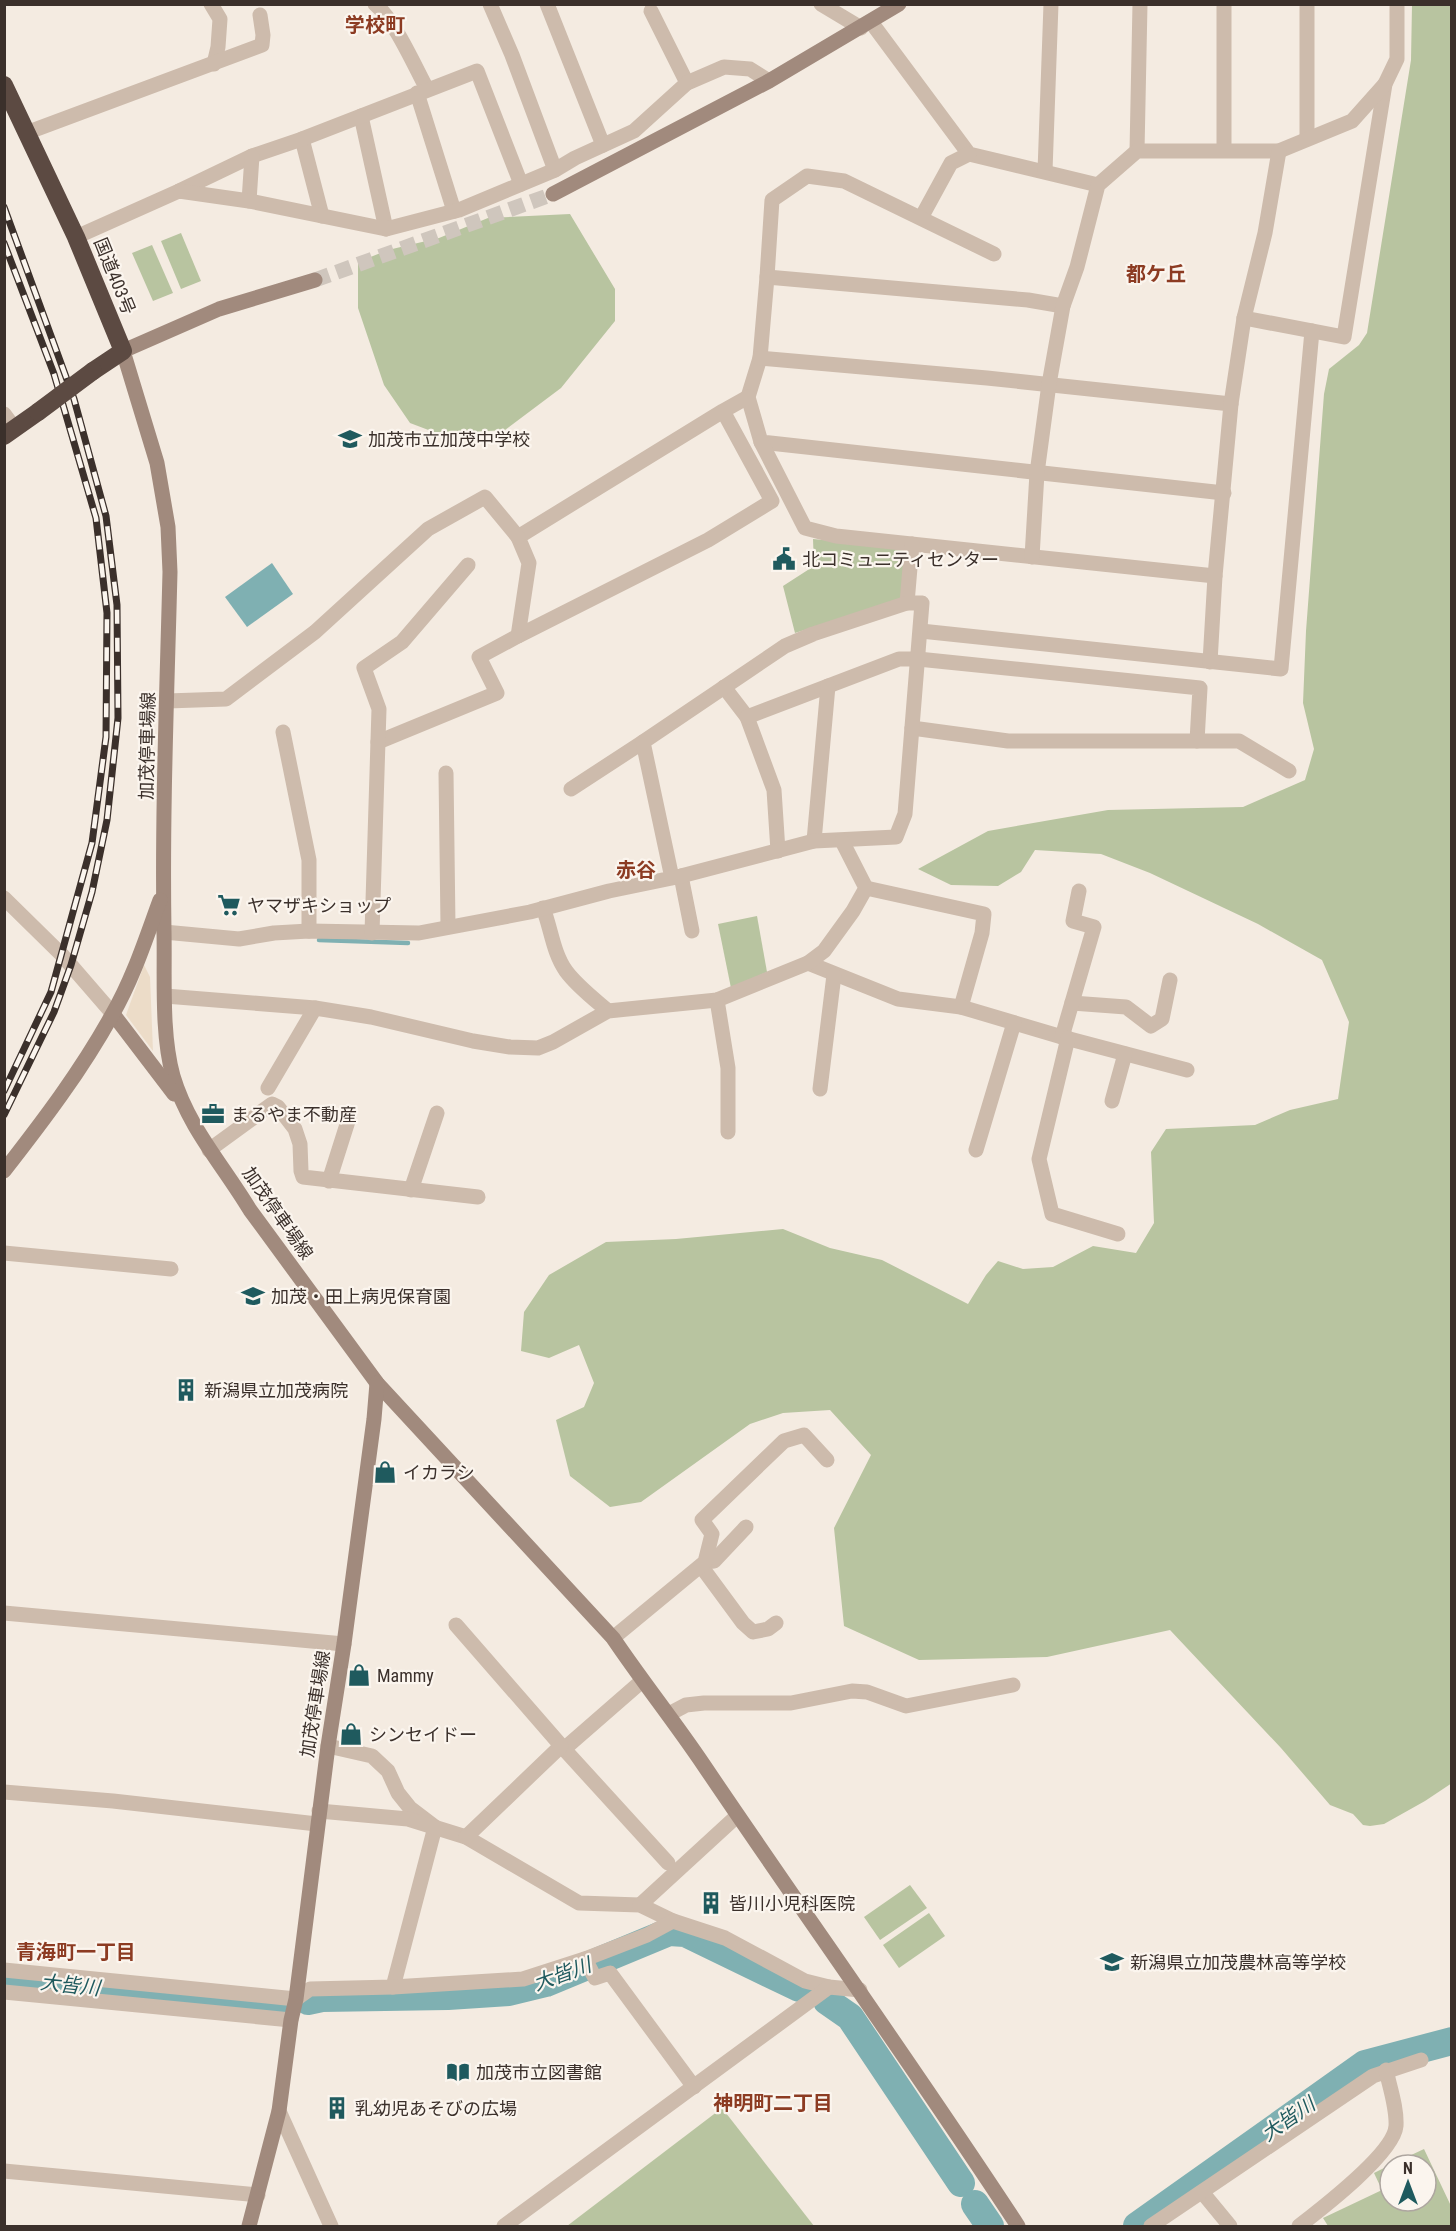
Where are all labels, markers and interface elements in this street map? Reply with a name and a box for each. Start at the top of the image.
district label: 学校町 [345,13,405,37]
street label: 国道403号 [90,235,140,317]
district label: 都ケ丘 [1126,262,1186,286]
school or university icon: 加茂市立加茂中学校 [337,426,363,452]
place label: 加茂市立加茂中学校 [368,429,530,450]
public building icon: 北コミュニティセンター [771,546,797,572]
place label: 北コミュニティセンター [802,549,999,570]
street label: 加茂停車場線 [136,692,158,800]
district label: 赤谷 [616,858,656,882]
supermarket icon: ヤマザキショップ [216,892,242,918]
place label: ヤマザキショップ [247,895,391,916]
office icon: まるやま不動産 [200,1101,226,1127]
place label: まるやま不動産 [231,1104,357,1125]
street label: 加茂停車場線 [238,1163,318,1263]
school or university icon: 加茂・田上病児保育園 [240,1283,266,1309]
place label: 加茂・田上病児保育園 [271,1286,451,1307]
building icon: 新潟県立加茂病院 [173,1377,199,1403]
place label: 新潟県立加茂病院 [204,1380,348,1401]
shop icon: イカラシ [372,1459,398,1485]
place label: イカラシ [403,1462,475,1483]
street label: 加茂停車場線 [296,1649,334,1759]
shop icon: Mammy [346,1662,372,1688]
place label: Mammy [377,1665,434,1686]
shop icon: シンセイドー [338,1721,364,1747]
place label: シンセイドー [369,1724,477,1745]
building icon: 皆川小児科医院 [698,1890,724,1916]
place label: 皆川小児科医院 [729,1893,855,1914]
district label: 青海町一丁目 [16,1940,136,1964]
school or university icon: 新潟県立加茂農林高等学校 [1099,1949,1125,1975]
water label: 大皆川 [530,1952,596,1996]
place label: 新潟県立加茂農林高等学校 [1130,1952,1346,1973]
water label: 大皆川 [39,1970,103,2000]
library icon: 加茂市立図書館 [445,2059,471,2085]
place label: 加茂市立図書館 [476,2062,602,2083]
district label: 神明町二丁目 [713,2091,833,2115]
water label: 大皆川 [1257,2091,1321,2146]
building icon: 乳幼児あそびの広場 [324,2095,350,2121]
place label: 乳幼児あそびの広場 [355,2098,517,2119]
north arrow [1378,2153,1438,2213]
text: N [1403,2159,1413,2178]

